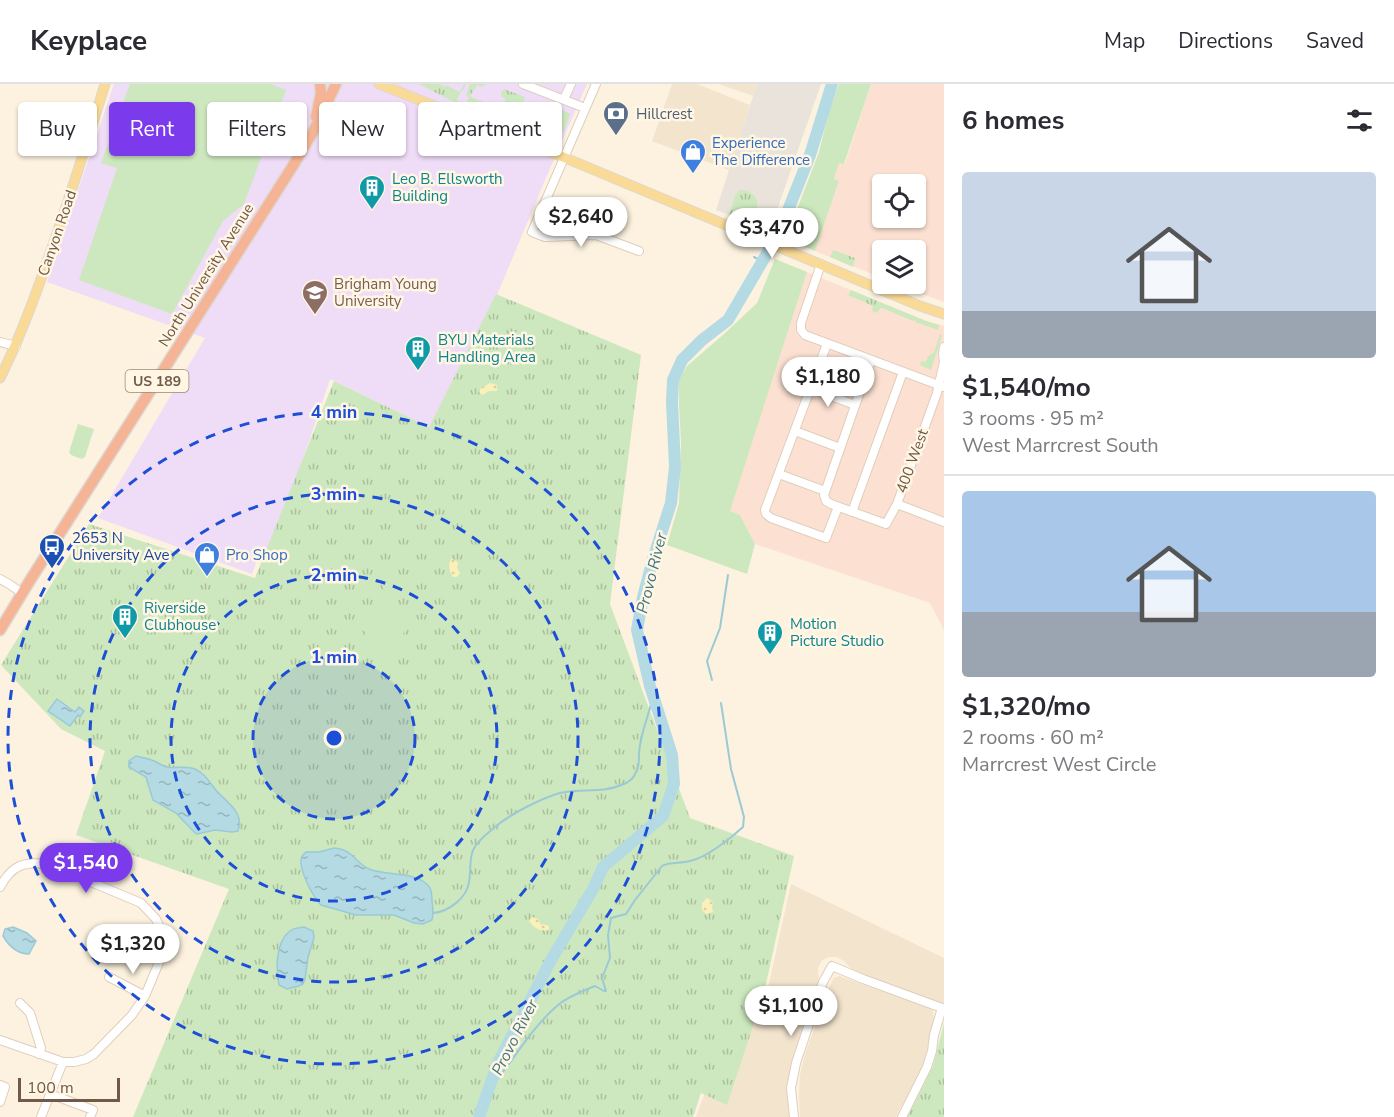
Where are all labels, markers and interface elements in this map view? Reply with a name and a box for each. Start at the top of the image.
text: Keyplace [30,22,147,60]
text: Map [1104,27,1145,55]
text: Directions [1178,27,1273,55]
text: Saved [1306,27,1364,55]
bank icon: Hillcrest [601,99,631,137]
chip: Buy [18,102,97,156]
chip: Rent [109,102,195,156]
chip: Filters [207,102,307,156]
chip: New [319,102,406,156]
chip: Apartment [418,102,562,156]
text: 6 homes [962,103,1064,138]
place label: Hillcrest [636,104,693,124]
icon: filters [1343,104,1376,137]
place label: Experience The Difference [712,133,810,170]
shop icon: Experience The Difference [678,137,708,175]
place label: Leo B. Ellsworth Building [392,169,503,206]
building icon: Leo B. Ellsworth Building [357,173,387,211]
map controls [872,174,926,294]
button: locate [872,174,926,228]
street label: Canyon Road [33,187,81,279]
pin: $2,640 [532,197,630,248]
street label: North University Avenue [154,200,258,350]
text: $2,640 [549,203,613,230]
pin: $3,470 [723,208,821,259]
icon: home [1115,211,1223,319]
text: $3,470 [740,214,804,241]
button: layers [872,240,926,294]
place label: Brigham Young University [334,274,437,311]
school or university icon: Brigham Young University [300,278,330,316]
place label: BYU Materials Handling Area [438,330,536,367]
building icon: BYU Materials Handling Area [403,334,433,372]
pin: $1,180 [779,357,877,408]
text: $1,180 [796,363,860,390]
road number: US 189 [126,370,188,392]
text: $1,540/mo [962,370,1091,405]
text: 4 min [311,400,357,424]
text: 3 rooms · 95 m² [962,405,1104,432]
street label: 400 West [891,425,933,496]
text: West Marrcrest South [962,432,1159,459]
text: 3 min [311,482,357,506]
place label: 2653 N University Ave [72,528,170,565]
water label: Provo River [631,529,673,616]
icon: home [1115,530,1223,638]
bus stop icon: 2653 N University Ave [37,532,67,570]
shop icon: Pro Shop [192,540,222,578]
place label: Pro Shop [226,545,288,565]
text: 2 min [311,563,357,587]
place label: Riverside Clubhouse [144,598,216,635]
building icon: Riverside Clubhouse [110,602,140,640]
place label: Motion Picture Studio [790,614,884,651]
building icon: Motion Picture Studio [755,618,785,656]
text: 1 min [311,645,357,669]
text: $1,320/mo [962,689,1091,724]
text: 2 rooms · 60 m² [962,724,1104,751]
centre of rings [324,728,344,748]
text: Marrcrest West Circle [962,751,1156,778]
pin: $1,540 [37,843,135,894]
text: $1,540 [54,849,118,876]
pin: $1,320 [84,924,182,975]
text: $1,320 [101,930,165,957]
pin: $1,100 [742,986,840,1037]
text: $1,100 [759,992,823,1019]
water label: Provo River [486,995,544,1079]
scale bar [18,1075,120,1102]
text: 100 m [27,1077,74,1099]

